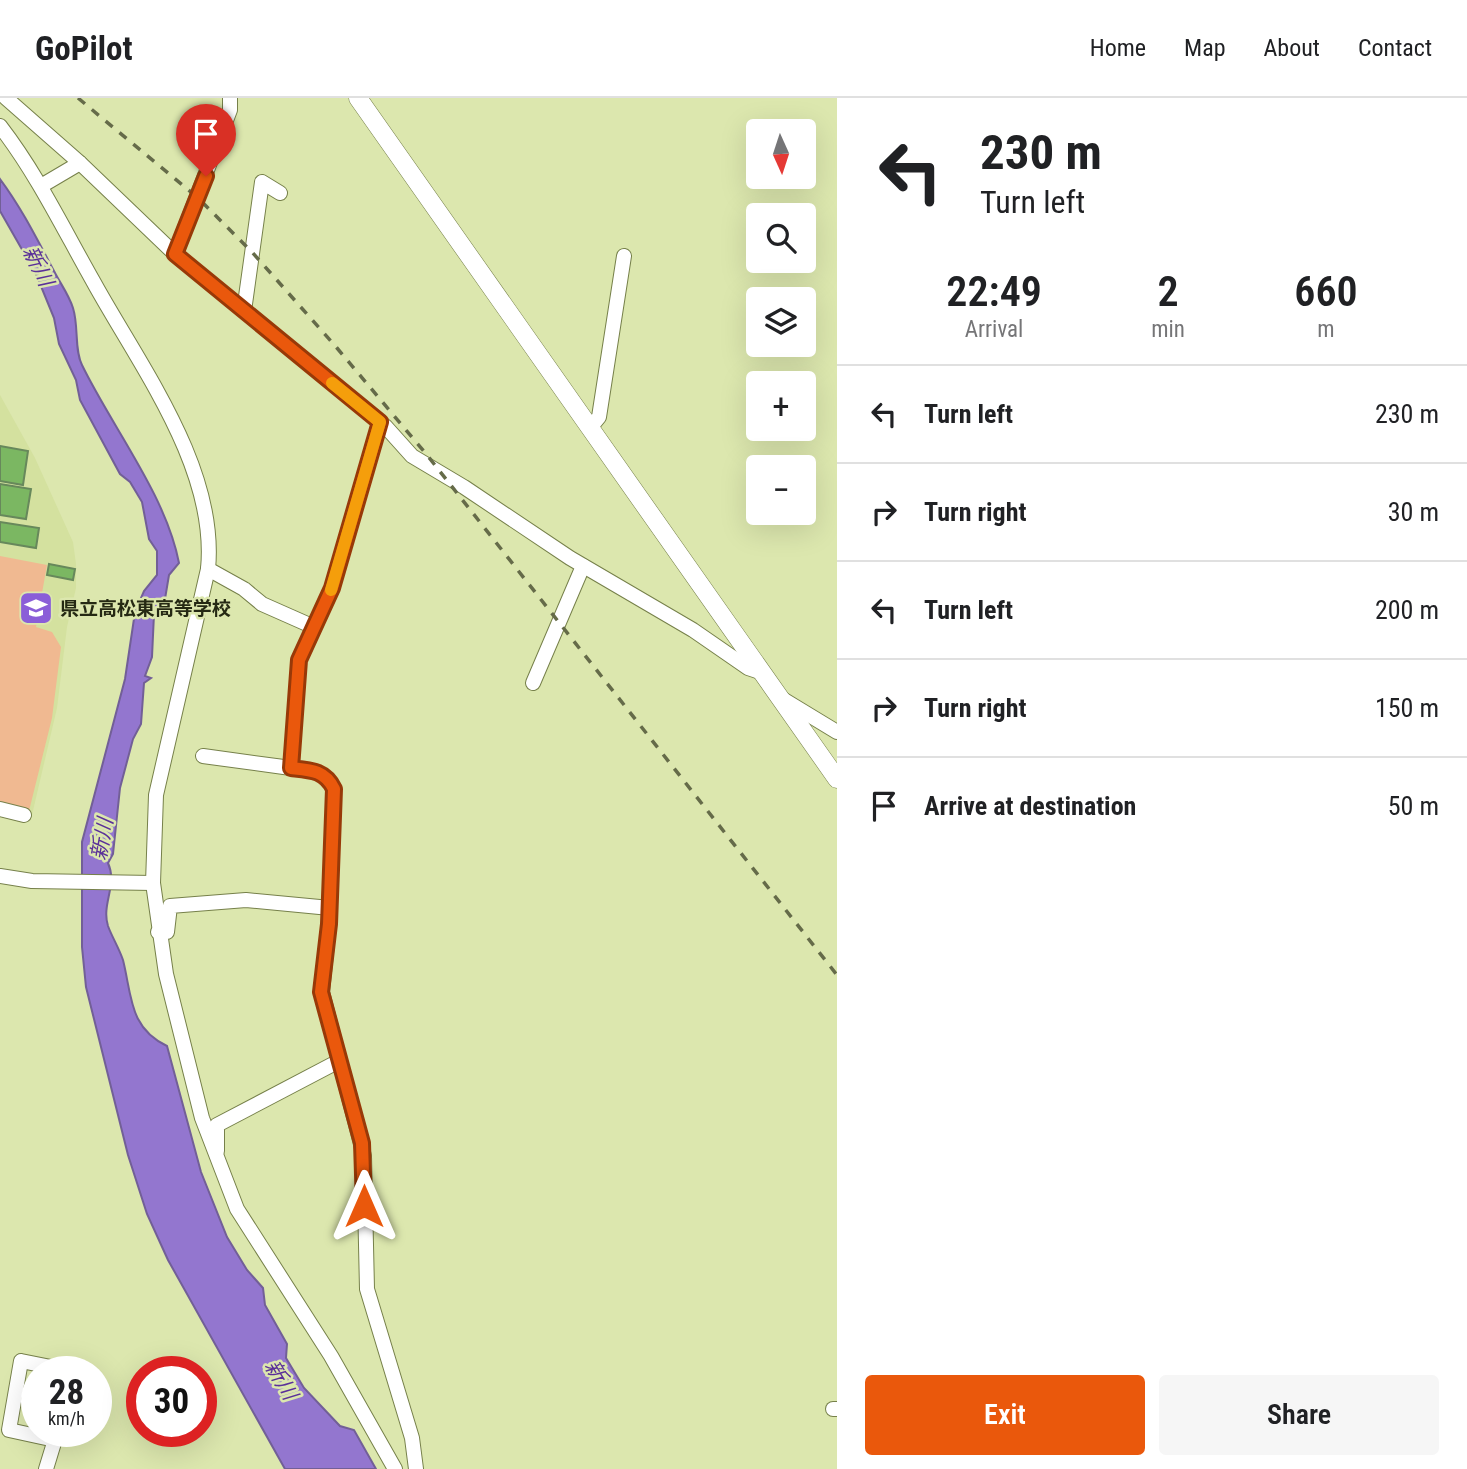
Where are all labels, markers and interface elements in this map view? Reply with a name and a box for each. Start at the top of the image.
text: GoPilot [35,29,133,68]
text: Home [1090,34,1146,62]
text: Map [1184,34,1226,62]
text: About [1264,34,1320,62]
text: Contact [1358,34,1432,62]
pin [176,104,236,176]
icon: arrive [187,115,225,153]
north arrow [746,119,816,189]
map controls [746,119,816,525]
text: 230 m [980,124,1102,181]
icon: left [865,126,956,217]
text: Turn left [980,183,1085,221]
button: search [746,203,816,273]
water label: 新川 [18,242,59,292]
text: 22:49 [946,267,1042,316]
text: 2 [1158,267,1179,316]
text: 660 [1294,267,1358,316]
button: layers [746,287,816,357]
text: Arrival [965,316,1023,343]
text: min [1151,316,1185,343]
text: m [1317,316,1335,343]
button: + [746,371,816,441]
icon: left [865,395,903,433]
text: Turn left [924,399,1013,429]
text: 230 m [1375,399,1439,429]
button: − [746,455,816,525]
icon: right [865,493,903,531]
text: Turn right [924,497,1026,527]
text: 30 m [1388,497,1439,527]
school or university icon: 県立高松東高等学校 [17,589,55,627]
icon: left [865,591,903,629]
text: Turn left [924,595,1013,625]
text: 200 m [1375,595,1439,625]
place label: 県立高松東高等学校 [60,597,231,620]
icon: right [865,689,903,727]
text: Turn right [924,693,1026,723]
text: 150 m [1375,693,1439,723]
icon: arrive [865,787,903,825]
text: Arrive at destination [924,791,1136,821]
text: 50 m [1388,791,1439,821]
water label: 新川 [87,814,118,862]
position arrow [327,1169,401,1243]
speed limit sign: 30 [126,1356,217,1447]
water label: 新川 [260,1356,303,1406]
text: 28 [49,1372,84,1413]
button: Exit [865,1375,1145,1455]
button: Share [1159,1375,1439,1455]
text: km/h [48,1408,85,1429]

